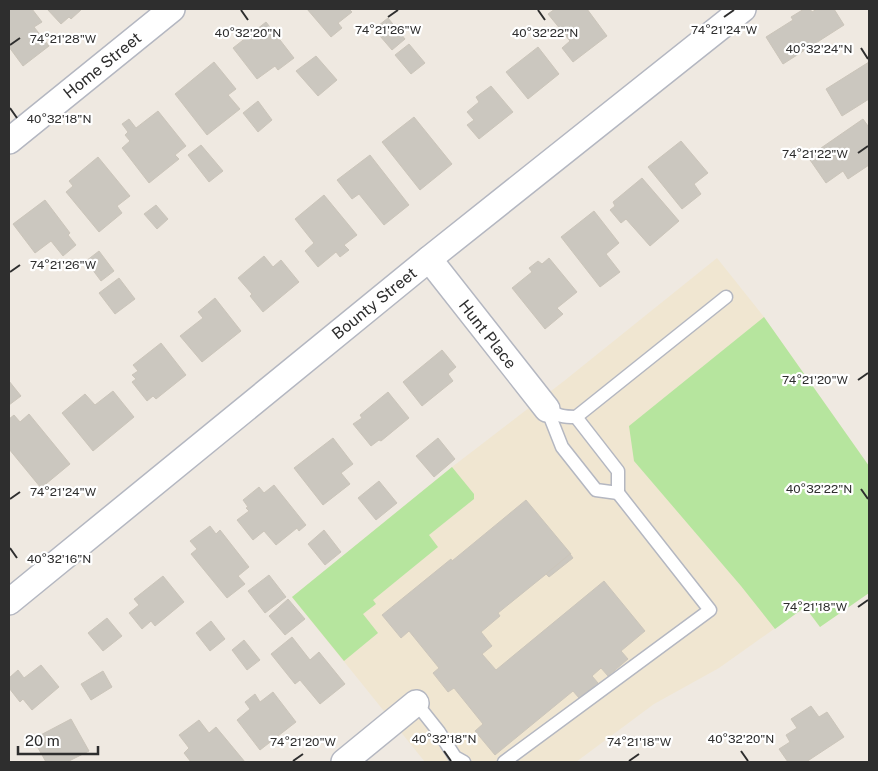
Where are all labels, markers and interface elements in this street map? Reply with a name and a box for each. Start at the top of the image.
text: 74°21'26"W [355,23,422,37]
text: 74°21'24"W [691,23,758,37]
text: 40°32'20"N [215,26,281,40]
text: 40°32'22"N [512,26,578,40]
street label: Home Street [60,28,145,103]
text: 74°21'28"W [30,32,97,46]
text: 40°32'24"N [786,42,852,56]
text: 40°32'18"N [27,112,91,126]
text: 74°21'22"W [782,147,848,161]
text: 74°21'26"W [30,258,97,272]
street label: Bounty Street [328,263,420,343]
street label: Hunt Place [455,296,520,373]
text: 74°21'20"W [782,373,849,387]
text: 40°32'22"N [786,482,852,496]
text: 74°21'24"W [30,485,97,499]
text: 40°32'16"N [27,552,91,566]
text: 74°21'18"W [783,600,848,614]
scale bar [18,724,98,756]
text: 20 m [25,732,60,749]
text: 40°32'18"N [412,732,476,746]
text: 40°32'20"N [708,732,774,746]
text: 74°21'20"W [270,735,337,749]
text: 74°21'18"W [607,735,672,749]

